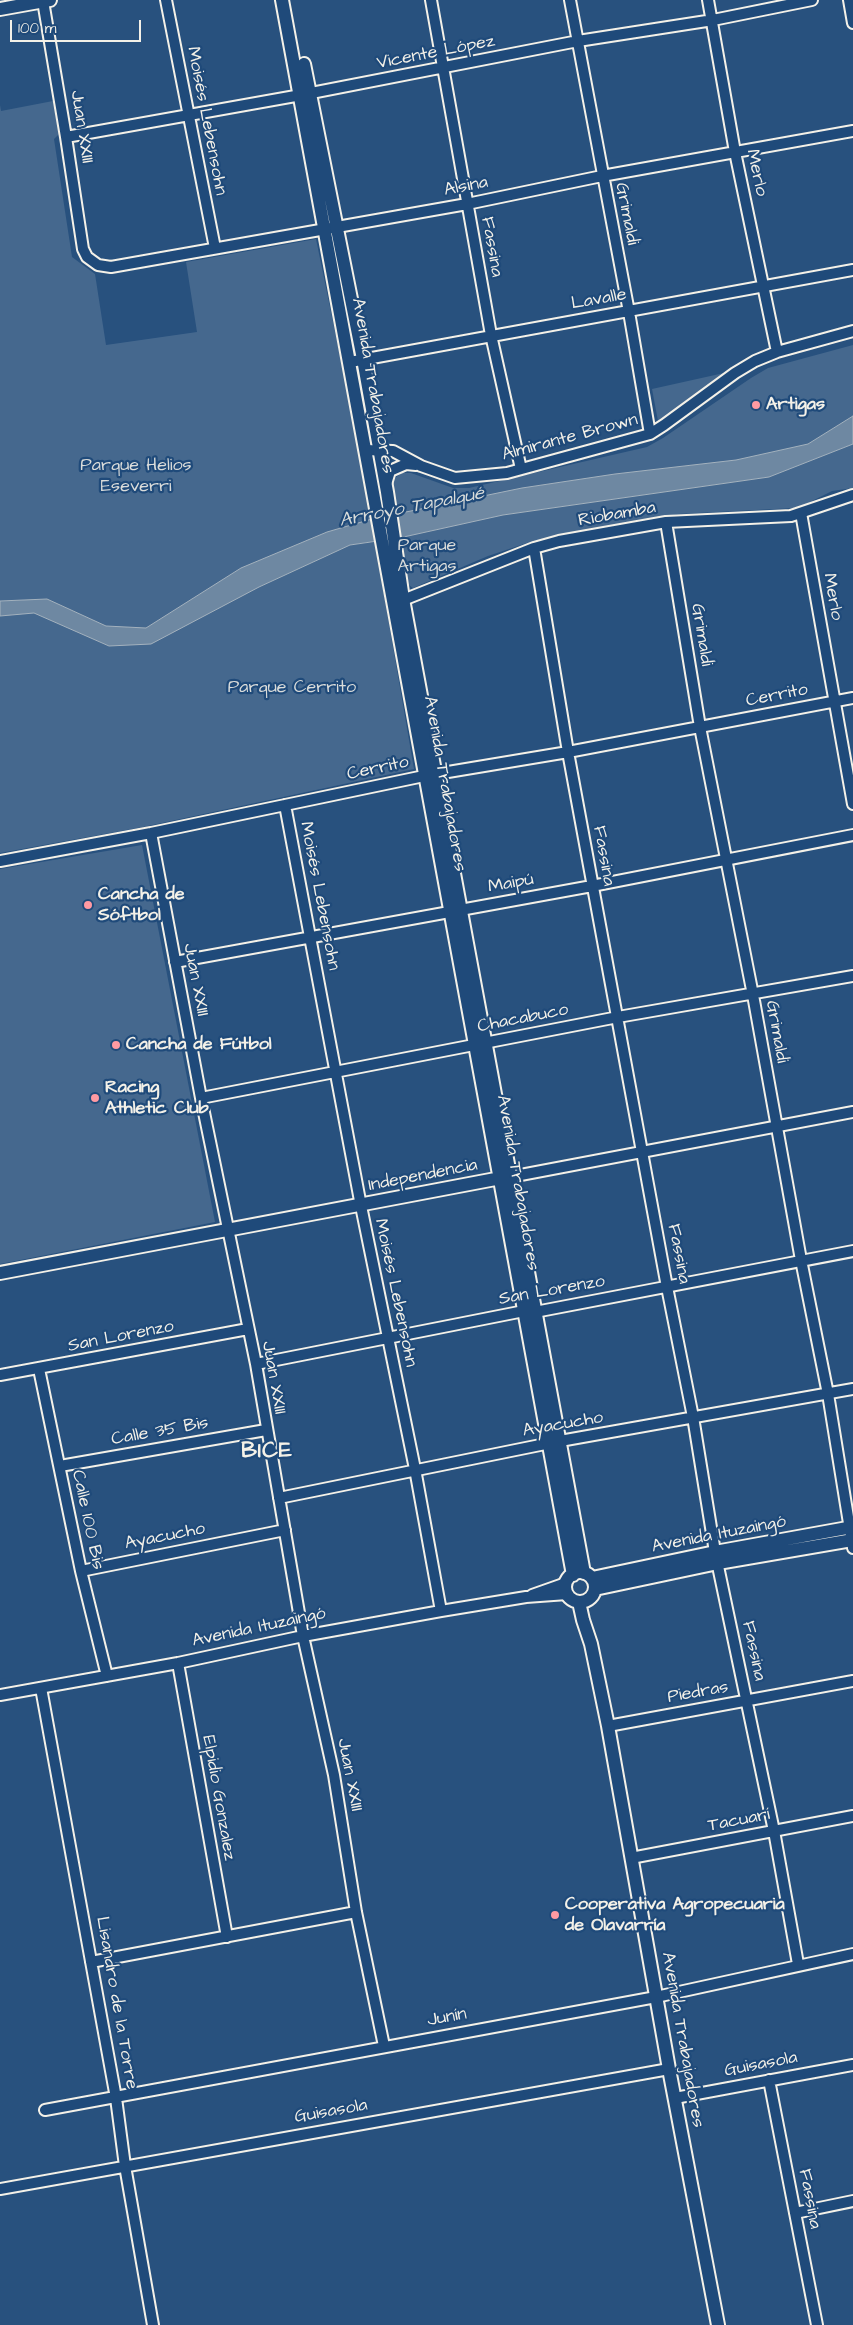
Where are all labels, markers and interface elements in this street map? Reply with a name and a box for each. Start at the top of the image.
scale bar [12,10,144,42]
text: 100 m [18,18,57,39]
street label: Vicente López [375,31,497,75]
street label: Moisés Lebensohn [181,45,231,197]
street label: Juan XXIII [65,89,97,165]
street label: Merlo [740,148,772,198]
street label: Alsina [442,172,490,202]
street label: Grimaldi [609,181,643,247]
street label: Fassina [475,215,507,279]
street label: Lavalle [570,285,628,315]
street label: Avenida Trabajadores [346,297,398,475]
place label: Artigas [766,394,825,416]
marker: Artigas [750,399,762,411]
street label: Almirante Brown [500,409,640,467]
park label: Parque Helios Eseverri [80,455,192,498]
water label: Arroyo Tapalqué [338,483,486,533]
street label: Riobamba [577,498,657,532]
park label: Parque Artigas [398,535,456,578]
street label: Merlo [817,572,847,622]
street label: Grimaldi [685,602,717,668]
park label: Parque Cerrito [228,677,356,699]
street label: Cerrito [744,679,810,713]
street label: Avenida Trabajadores [418,695,470,873]
street label: Cerrito [345,752,411,786]
street label: Moisés Lebensohn [294,820,344,972]
street label: Fassina [587,824,619,888]
street label: Maipú [487,869,535,899]
place label: Cancha de Sóftbol [98,884,185,926]
marker: Cancha de Sóftbol [82,899,94,911]
street label: Juan XXIII [177,942,213,1018]
street label: Grimaldi [760,999,792,1065]
street label: Chacabuco [476,1000,570,1038]
place label: Cancha de Fútbol [126,1034,272,1056]
marker: Cancha de Fútbol [110,1039,122,1051]
place label: Racing Athletic Club [105,1077,209,1120]
marker: Racing Athletic Club [89,1092,101,1104]
street label: Avenida Trabajadores [491,1094,543,1272]
street label: Independencia [367,1155,479,1197]
street label: Moisés Lebensohn [369,1217,421,1369]
street label: Fassina [662,1222,694,1286]
street label: San Lorenzo [497,1271,607,1311]
street label: San Lorenzo [66,1316,176,1358]
street label: Juan XXIII [256,1340,290,1416]
street label: Ayacucho [521,1407,605,1443]
street label: Calle 35 Bis [110,1413,210,1451]
district label: BICE [241,1439,293,1465]
street label: Calle 100 Bis [66,1468,108,1572]
street label: Avenida Ituzaingó [650,1511,788,1559]
street label: Ayacucho [123,1519,207,1555]
street label: Avenida Ituzaingó [190,1603,328,1653]
street label: Fassina [736,1619,770,1683]
street label: Piedras [666,1677,730,1709]
street label: Elpidio Gonzalez [196,1734,240,1862]
street label: Juan XXIII [331,1737,367,1813]
street label: Tacuarí [706,1804,772,1838]
place label: Cooperativa Agropecuaria de Olavarría [565,1894,785,1936]
marker: Cooperativa Agropecuaria de Olavarría [549,1909,561,1921]
street label: Lisandro de la Torre [90,1915,142,2091]
street label: Avenida Trabajadores [656,1951,708,2129]
street label: Junín [426,2004,468,2032]
street label: Guisasola [723,2047,799,2083]
street label: Guisasola [293,2095,369,2129]
street label: Fassina [793,2167,825,2231]

